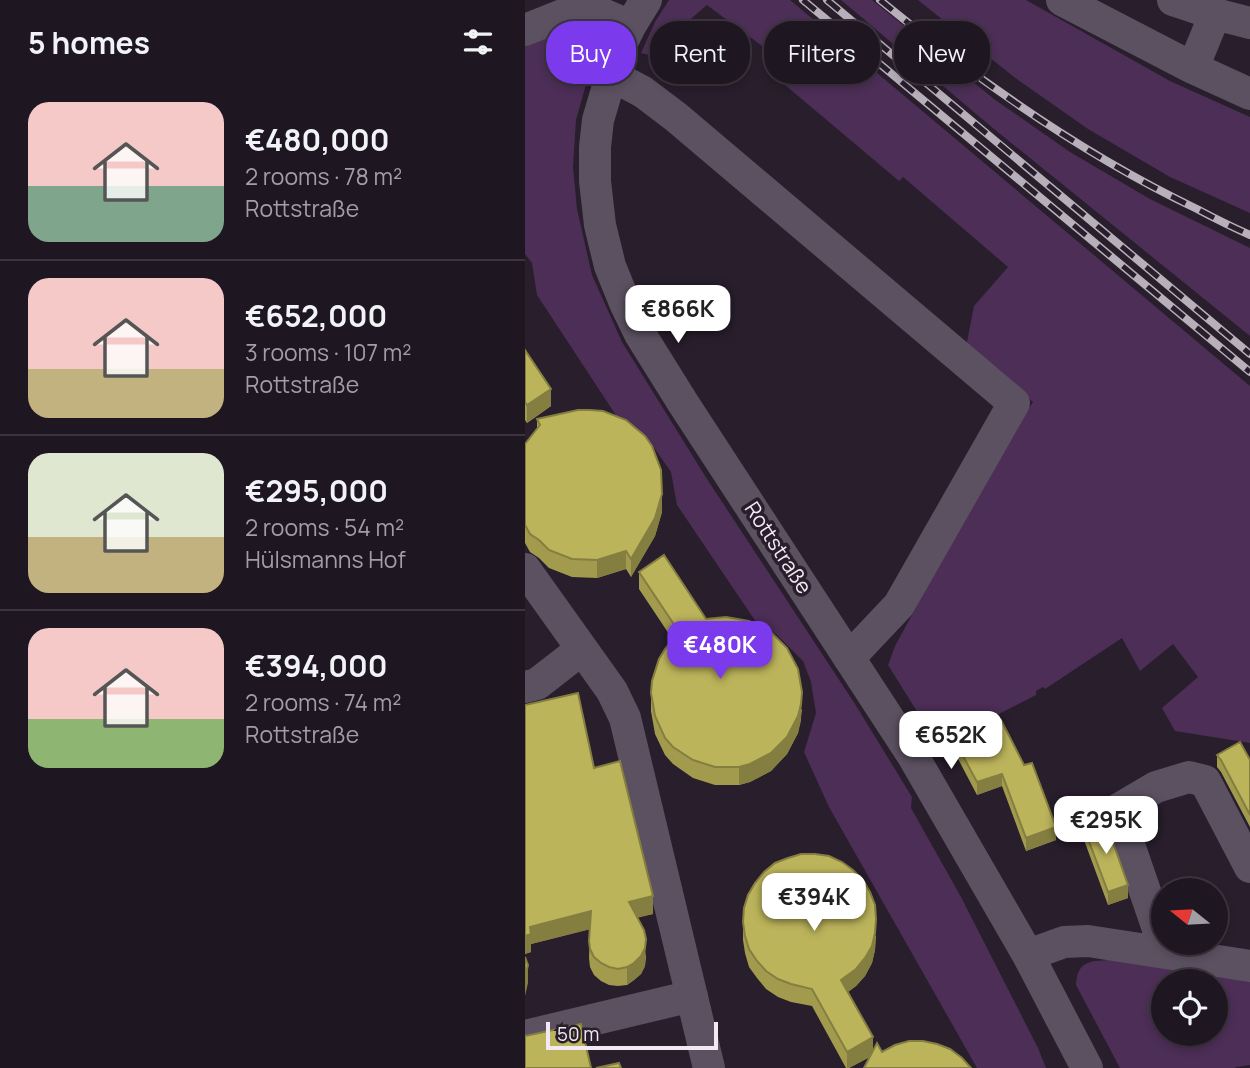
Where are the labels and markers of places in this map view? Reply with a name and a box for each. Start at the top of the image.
pin: €866K [629,286,727,345]
pin: €480K [671,622,769,681]
pin: €652K [902,712,1000,771]
pin: €295K [1057,796,1155,856]
pin: €394K [765,874,863,933]

